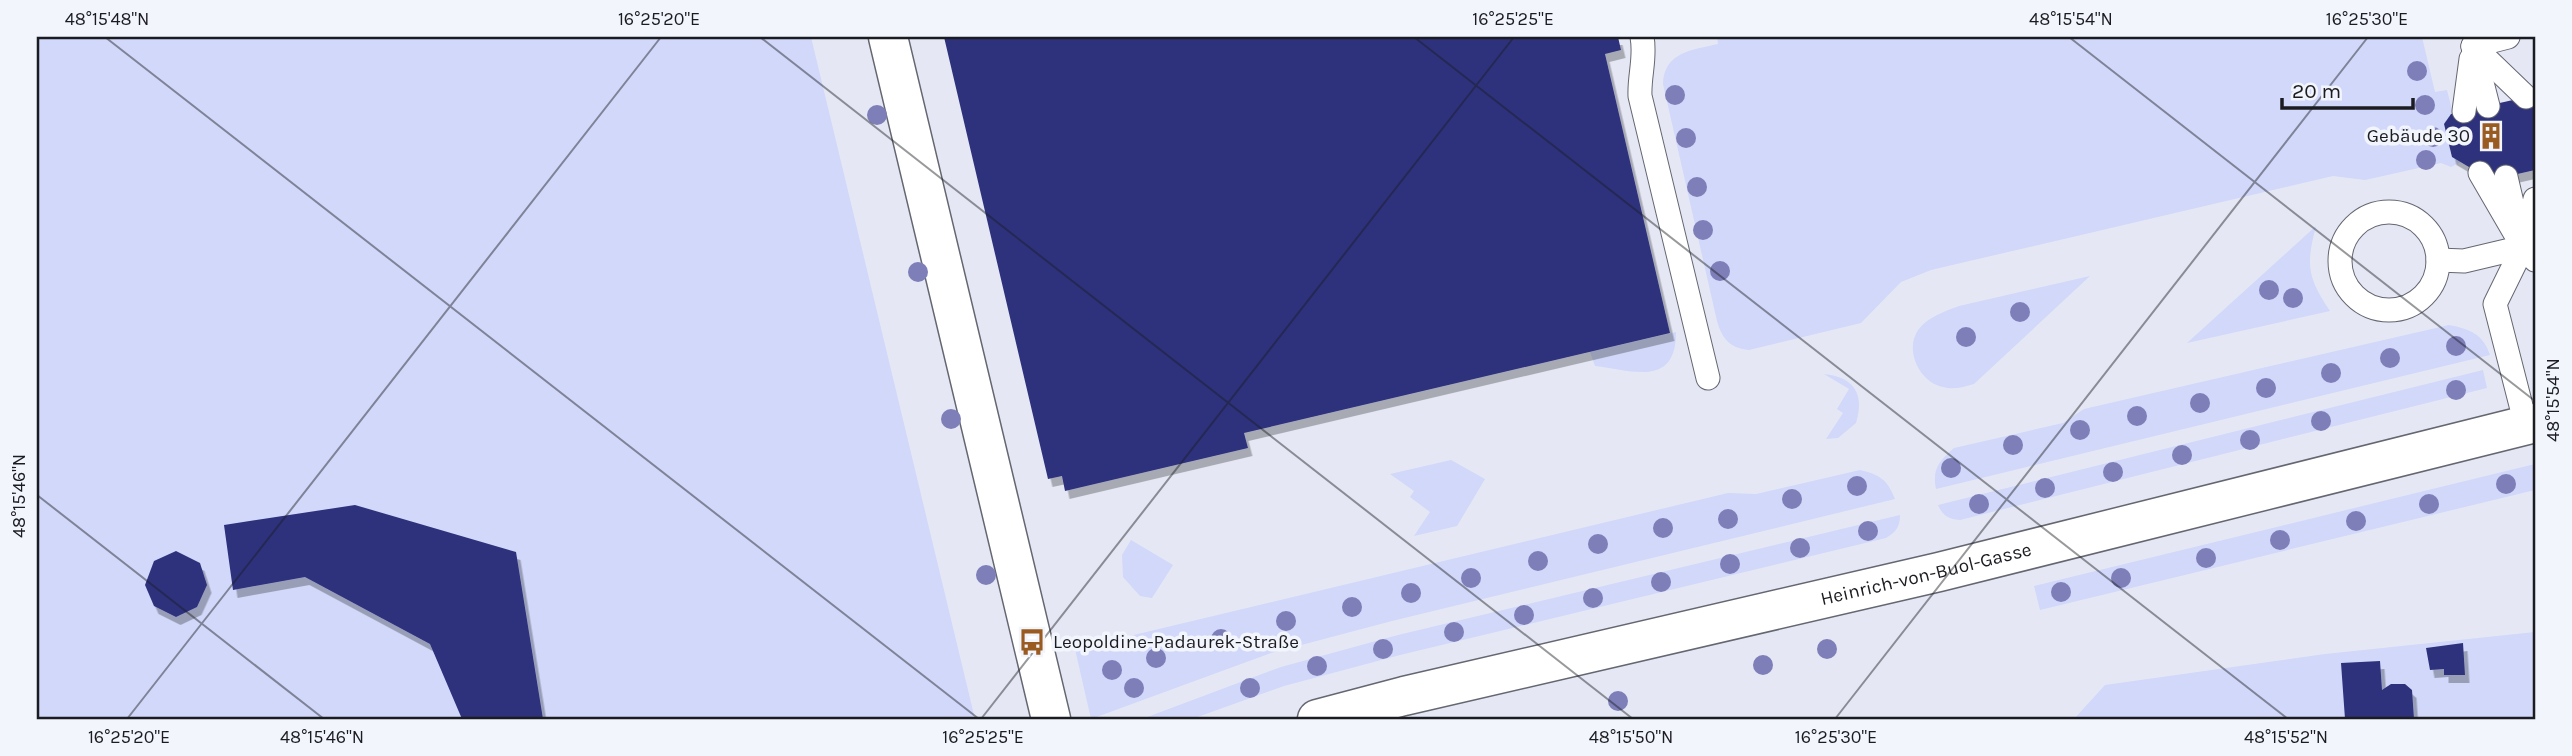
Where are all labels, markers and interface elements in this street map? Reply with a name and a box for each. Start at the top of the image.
text: 48°15'48"N [65,8,149,30]
text: 16°25'20"E [618,8,700,30]
text: 16°25'25"E [1472,8,1554,30]
text: 48°15'54"N [2029,8,2113,30]
text: 16°25'30"E [2326,8,2408,30]
scale bar [2282,66,2413,110]
text: 20 m [2292,79,2341,103]
building icon: Gebäude 30 [2476,121,2506,151]
place label: Gebäude 30 [2367,125,2470,147]
text: 48°15'54"N [2542,358,2564,442]
text: 48°15'46"N [8,454,30,538]
street label: Heinrich-von-Buol-Gasse [1818,538,2034,610]
bus stop icon: Leopoldine-Padaurek-Straße [1017,627,1047,657]
place label: Leopoldine-Padaurek-Straße [1053,631,1299,653]
text: 16°25'20"E [88,726,170,748]
text: 48°15'46"N [280,726,364,748]
text: 16°25'25"E [942,726,1024,748]
text: 48°15'50"N [1589,726,1673,748]
text: 16°25'30"E [1795,726,1877,748]
text: 48°15'52"N [2244,726,2328,748]

